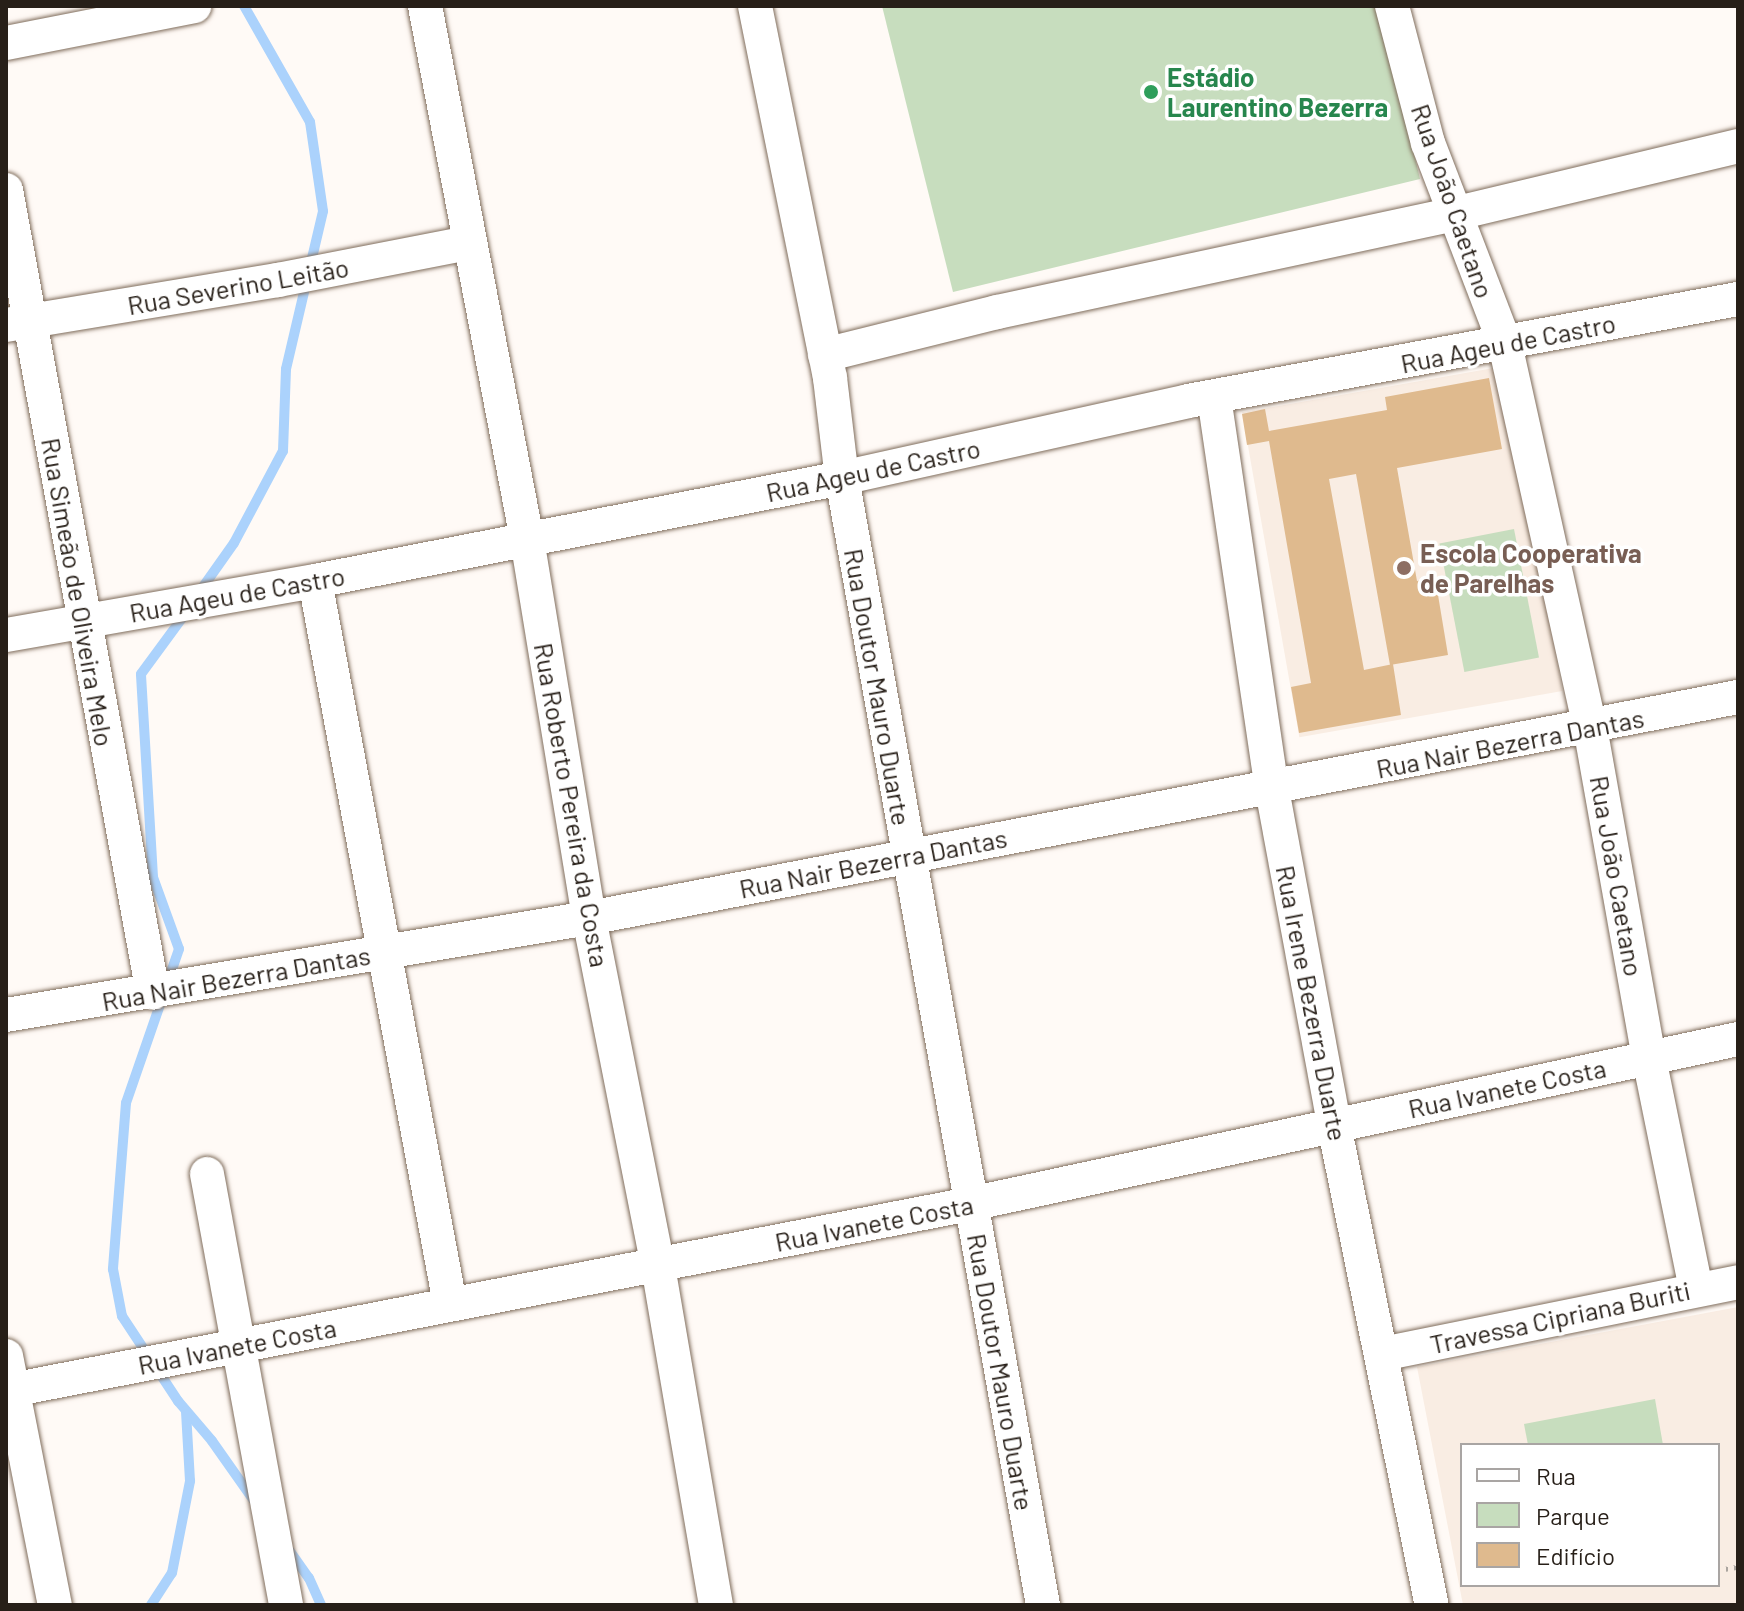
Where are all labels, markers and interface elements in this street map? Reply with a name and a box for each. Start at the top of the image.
place label: Estádio Laurentino Bezerra [1167,61,1388,122]
marker: Estádio Laurentino Bezerra [1142,83,1160,101]
street label: Rua João Caetano [1405,100,1501,302]
street label: Rua Severino Leitão [125,251,351,321]
street label: Rua Ageu de Castro [1398,307,1618,379]
street label: Rua Ageu de Castro [763,432,983,508]
street label: Rua Simeão de Oliveira Melo [35,435,121,749]
place label: Escola Cooperativa de Parelhas [1420,537,1642,598]
street label: Rua Doutor Mauro Duarte [838,546,918,828]
marker: Escola Cooperativa de Parelhas [1395,559,1413,577]
street label: Rua Ageu de Castro [127,560,347,628]
street label: Rua Roberto Pereira da Costa [528,640,616,970]
street label: Rua Nair Bezerra Dantas [1374,702,1646,784]
street label: Rua João Caetano [1584,773,1650,979]
street label: Rua Nair Bezerra Dantas [737,822,1009,904]
street label: Rua Irene Bezerra Duarte [1270,863,1354,1143]
street label: Rua Nair Bezerra Dantas [99,939,373,1017]
street label: Rua Ivanete Costa [1405,1052,1609,1124]
street label: Rua Ivanete Costa [772,1188,976,1258]
street label: Rua Doutor Mauro Duarte [961,1231,1041,1513]
street label: Travessa Cipriana Buriti [1427,1274,1693,1360]
street label: Rua Ivanete Costa [135,1311,339,1381]
legend [1460,1443,1720,1587]
text: Rua [1536,1461,1576,1490]
text: Parque [1536,1501,1610,1530]
text: Edifício [1536,1541,1615,1570]

